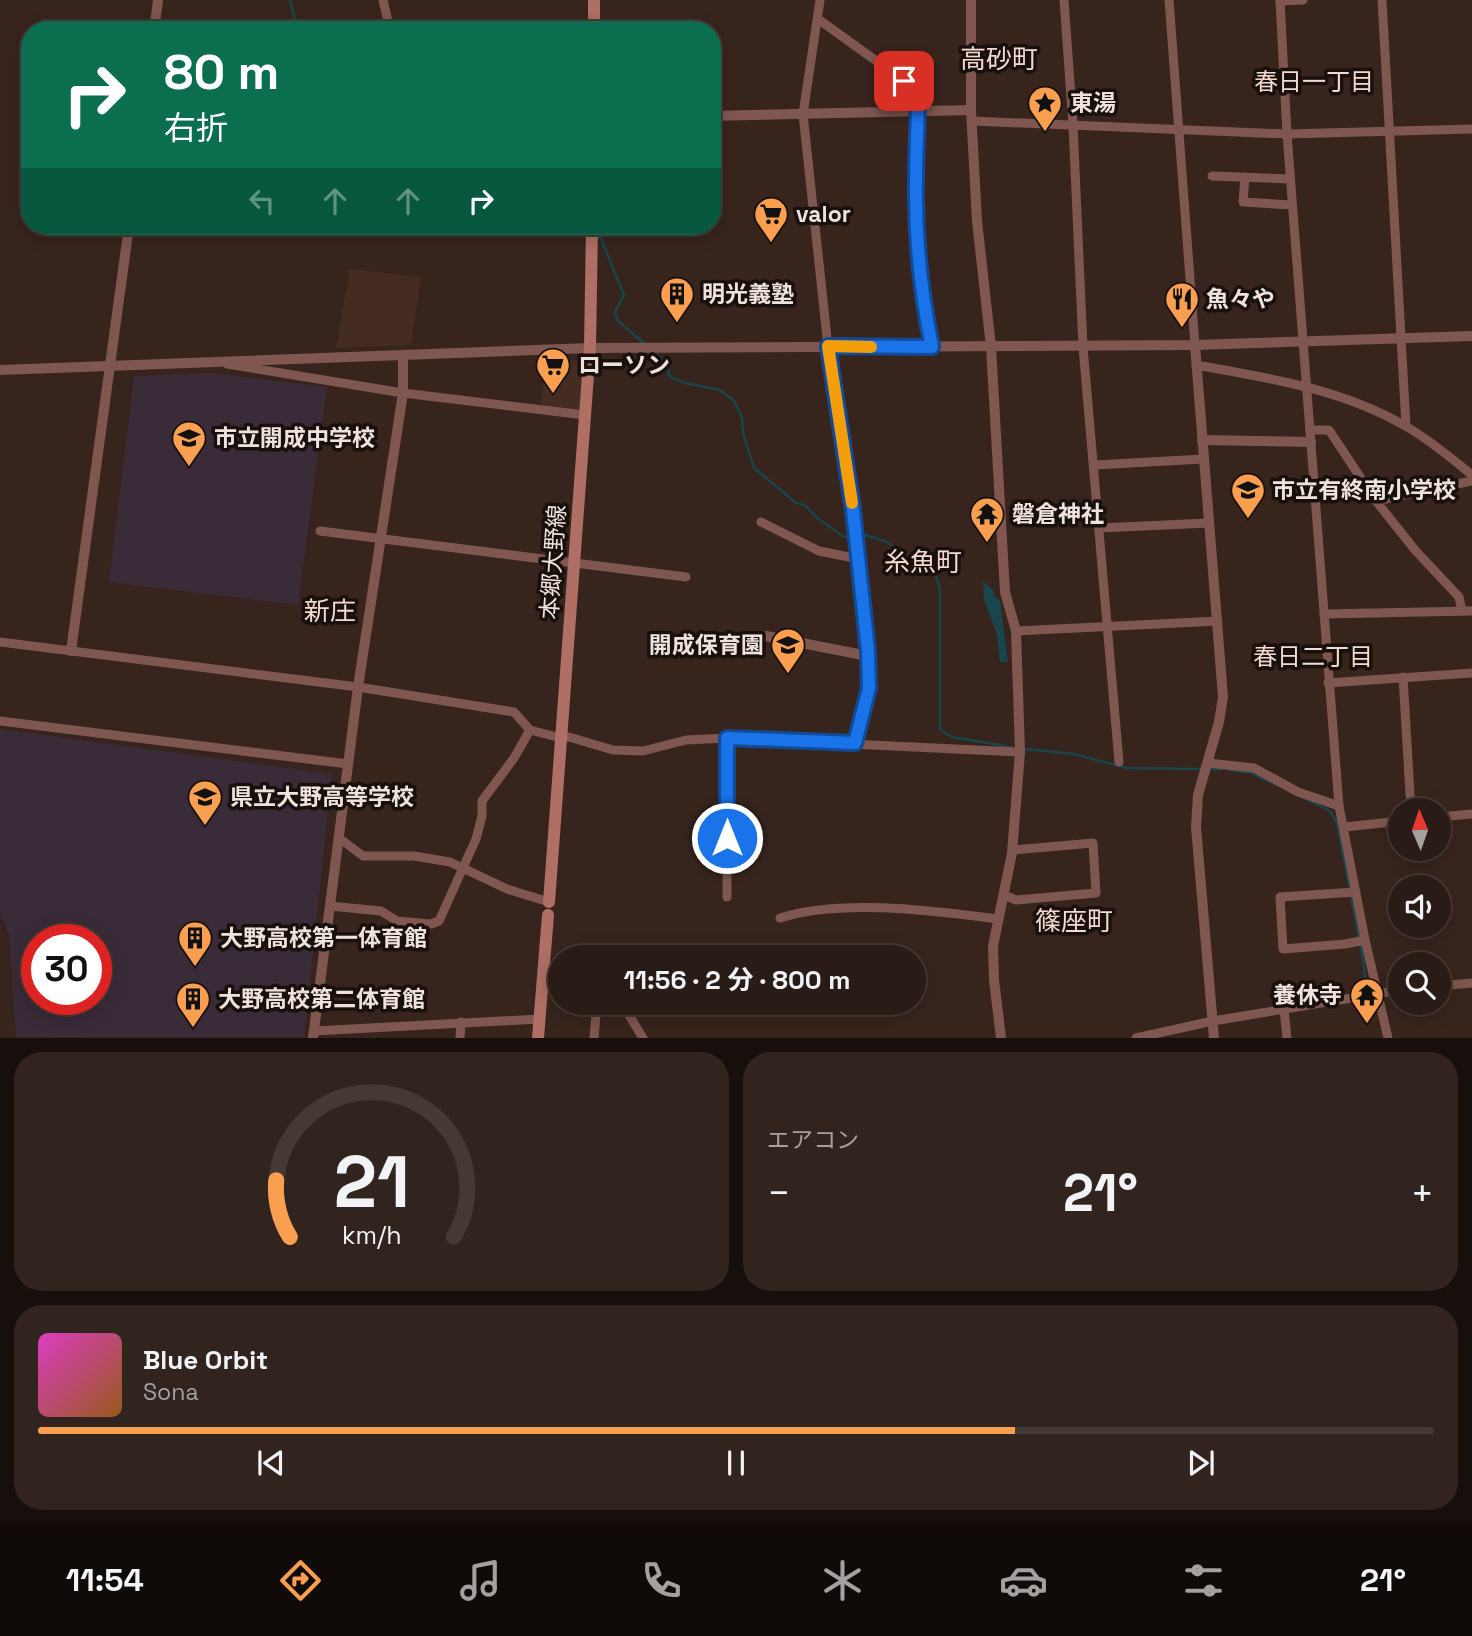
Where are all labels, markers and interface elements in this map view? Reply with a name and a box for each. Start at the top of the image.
text: 80 m [164,41,279,103]
district label: 高砂町 [960,42,1038,76]
icon: right [49,49,140,140]
pin [874,51,934,111]
icon: arrive [885,62,923,100]
district label: 春日一丁目 [1254,66,1374,97]
place icon: 東湯 [1026,84,1064,133]
place label: 東湯 [1070,88,1116,118]
text: 右折 [164,108,228,148]
icon: left [243,182,281,220]
icon: ahead [316,182,354,220]
icon: ahead [389,182,427,220]
icon: right [462,182,500,220]
supermarket icon: valor [752,195,790,244]
place label: valor [796,199,851,229]
building icon: 明光義塾 [658,275,696,324]
place label: 明光義塾 [702,279,794,309]
restaurant icon: 魚々や [1163,280,1201,329]
place label: 魚々や [1206,284,1275,314]
supermarket icon: ローソン [534,346,572,395]
place label: ローソン [578,350,670,380]
school or university icon: 市立開成中学校 [170,419,208,468]
place label: 市立開成中学校 [214,423,375,453]
school or university icon: 市立有終南小学校 [1229,471,1267,520]
place label: 市立有終南小学校 [1272,475,1456,505]
temple icon: 磐倉神社 [968,495,1006,544]
place label: 磐倉神社 [1012,499,1104,529]
street label: 本郷大野線 [534,504,572,620]
district label: 糸魚町 [884,545,962,579]
district label: 新庄 [304,594,356,628]
school or university icon: 開成保育園 [769,626,807,675]
place label: 開成保育園 [649,630,764,660]
district label: 春日二丁目 [1253,641,1373,672]
school or university icon: 県立大野高等学校 [186,778,224,827]
place label: 県立大野高等学校 [230,782,414,812]
north arrow [1388,798,1451,861]
map controls [1388,798,1451,1015]
position arrow [690,801,764,875]
button: sound [1388,875,1451,938]
district label: 篠座町 [1035,904,1113,938]
building icon: 大野高校第一体育館 [176,919,214,968]
place label: 大野高校第一体育館 [220,923,427,953]
speed limit sign: 30 [21,924,112,1015]
button: search [1388,952,1451,1015]
text: 11:56 · 2 分 · 800 m [624,963,850,997]
temple icon: 養休寺 [1348,976,1386,1025]
building icon: 大野高校第二体育館 [174,980,212,1029]
place label: 養休寺 [1273,980,1342,1010]
place label: 大野高校第二体育館 [218,984,425,1014]
text: エアコン [767,1125,859,1155]
text: 21 [333,1136,410,1229]
text: 21° [1063,1160,1138,1226]
text: − [767,1169,791,1217]
text: + [1410,1169,1434,1217]
text: km/h [342,1219,401,1251]
text: Blue Orbit [143,1343,268,1377]
text: Sona [143,1377,199,1407]
icon: previous [252,1444,290,1482]
icon: pause [717,1444,755,1482]
icon: next [1182,1444,1220,1482]
icon: directions [276,1556,325,1605]
icon: music [456,1556,505,1605]
icon: phone [637,1556,686,1605]
icon: climate [818,1556,867,1605]
icon: car [999,1556,1048,1605]
icon: filters [1179,1556,1228,1605]
text: 11:54 [66,1560,144,1600]
text: 21° [1360,1560,1406,1600]

